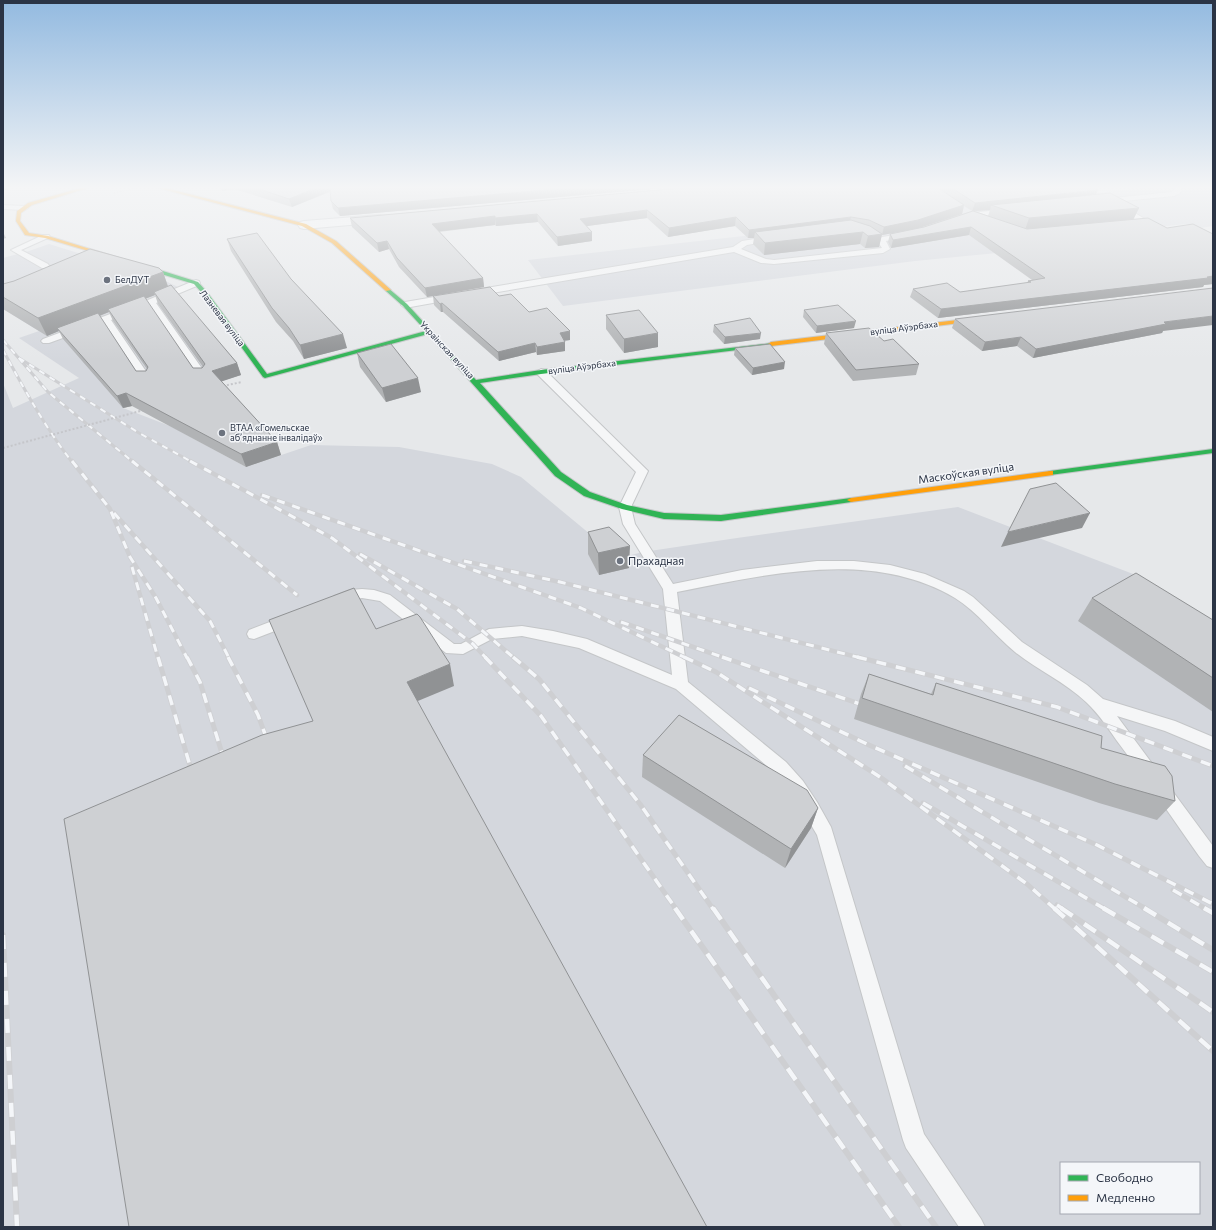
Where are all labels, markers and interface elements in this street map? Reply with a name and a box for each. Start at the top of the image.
place label: БелДУТ [115,274,149,285]
marker: БелДУТ [102,275,112,285]
street label: Лазневая вуліца [198,287,247,348]
street label: вуліца Аўэрбаха [869,318,939,337]
street label: Украінская вуліца [418,319,477,381]
street label: вуліца Аўэрбаха [547,357,617,376]
place label: ВТАА «Гомельскае абʼяднанне інвалідаў» [230,422,323,443]
marker: ВТАА «Гомельскае абʼяднанне інвалідаў» [217,428,227,438]
street label: Маскоўская вуліца [917,459,1015,486]
place label: Прахадная [628,554,684,567]
marker: Прахадная [615,556,625,566]
legend [1060,1162,1200,1214]
text: Свободно [1096,1170,1153,1184]
text: Медленно [1096,1190,1155,1204]

